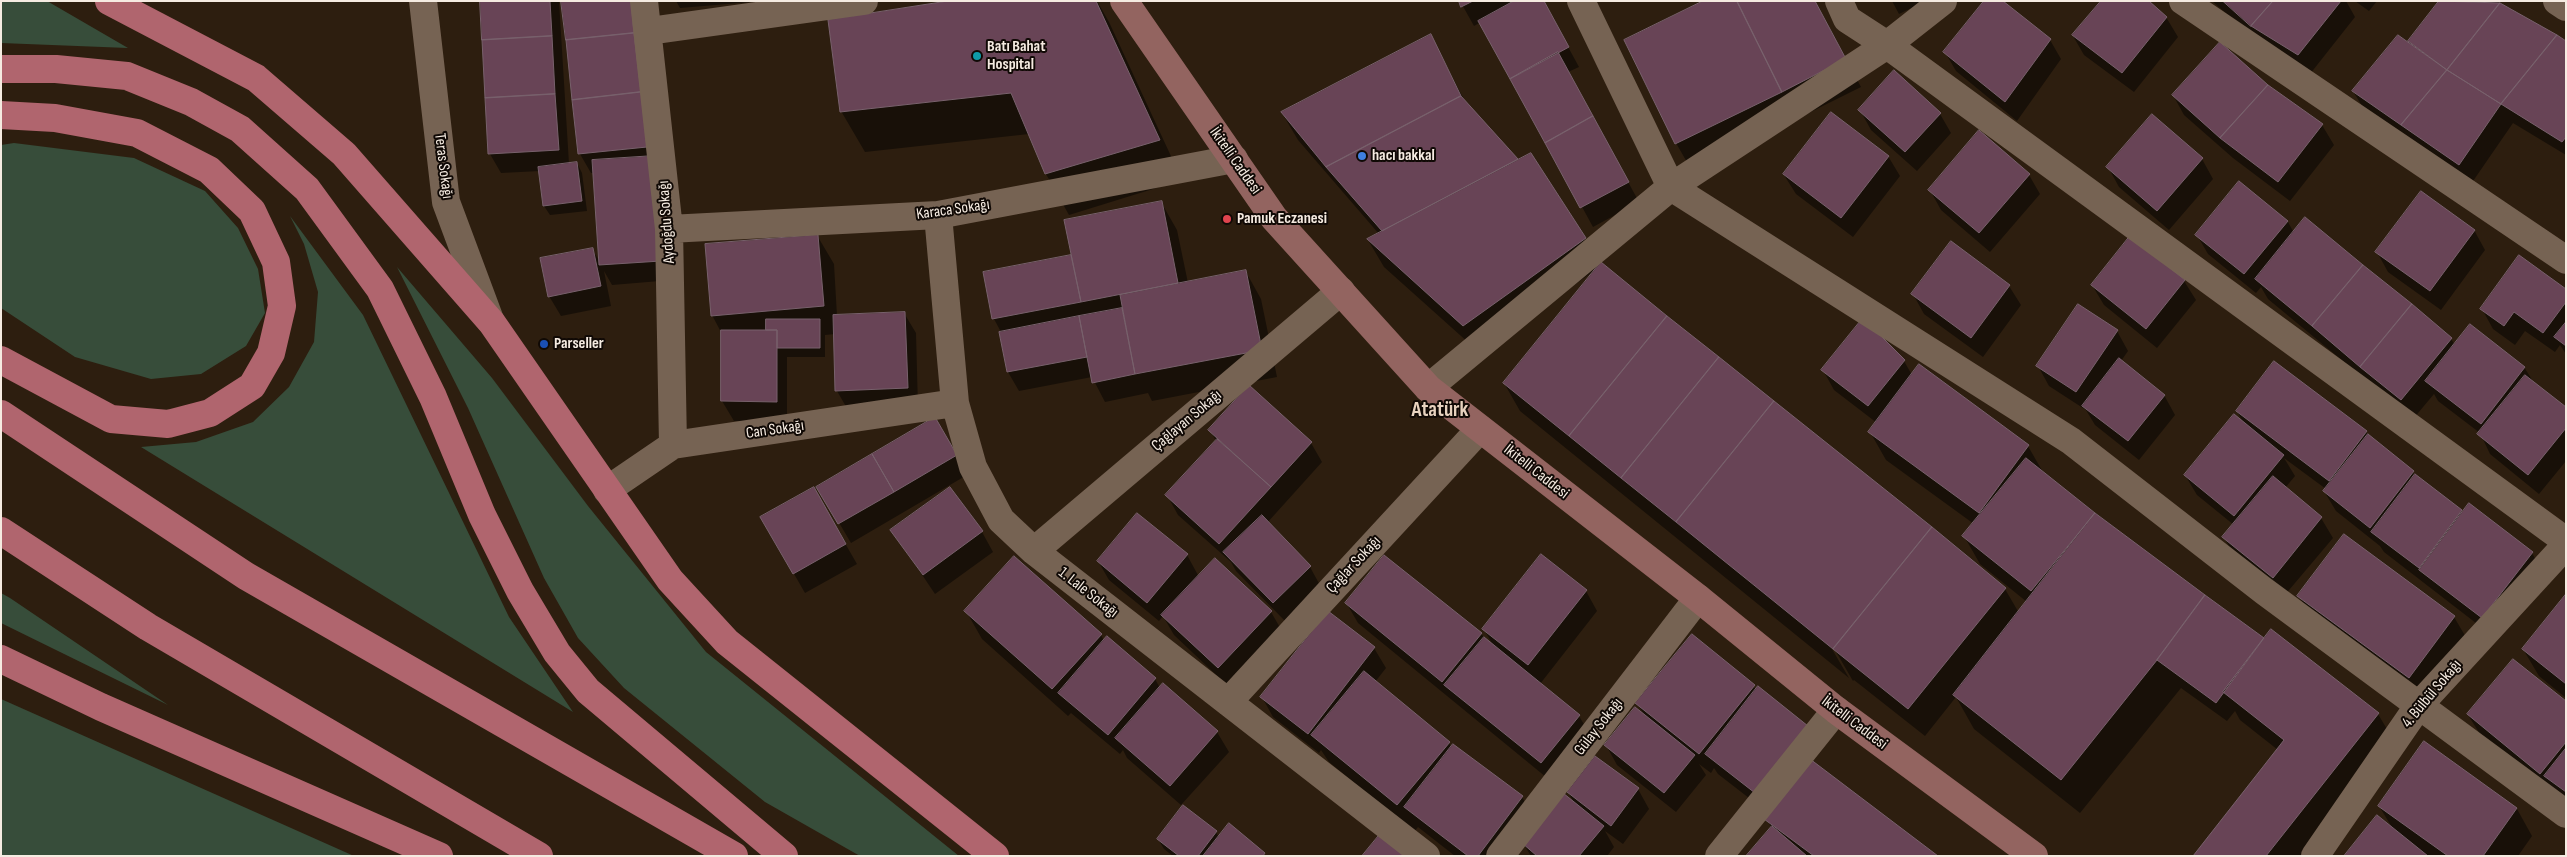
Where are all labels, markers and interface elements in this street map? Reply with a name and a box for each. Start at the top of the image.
place label: Batı Bahat Hospital [987,37,1045,75]
marker: Batı Bahat Hospital [971,50,983,62]
street label: İkitelli Caddesi [1205,124,1265,198]
street label: Teras Sokağı [429,132,457,200]
place label: hacı bakkal [1372,146,1435,166]
marker: hacı bakkal [1356,150,1368,162]
street label: Aydoğdu Sokağı [655,180,679,264]
street label: Karaca Sokağı [915,195,991,225]
place label: Pamuk Eczanesi [1237,209,1327,229]
marker: Pamuk Eczanesi [1221,213,1233,225]
place label: Parseller [554,334,604,354]
marker: Parseller [538,338,550,350]
street label: Çağlayan Sokağı [1148,386,1226,456]
district label: Atatürk [1412,398,1468,424]
street label: Can Sokağı [745,416,805,444]
street label: İkitelli Caddesi [1500,441,1572,503]
street label: Çağlar Sokağı [1323,532,1385,598]
street label: 1. Lale Sokağı [1054,564,1122,622]
street label: 4. Bülbül Sokağı [2398,656,2466,732]
street label: İkitelli Caddesi [1817,692,1891,754]
street label: Gülay Sokağı [1571,694,1627,760]

